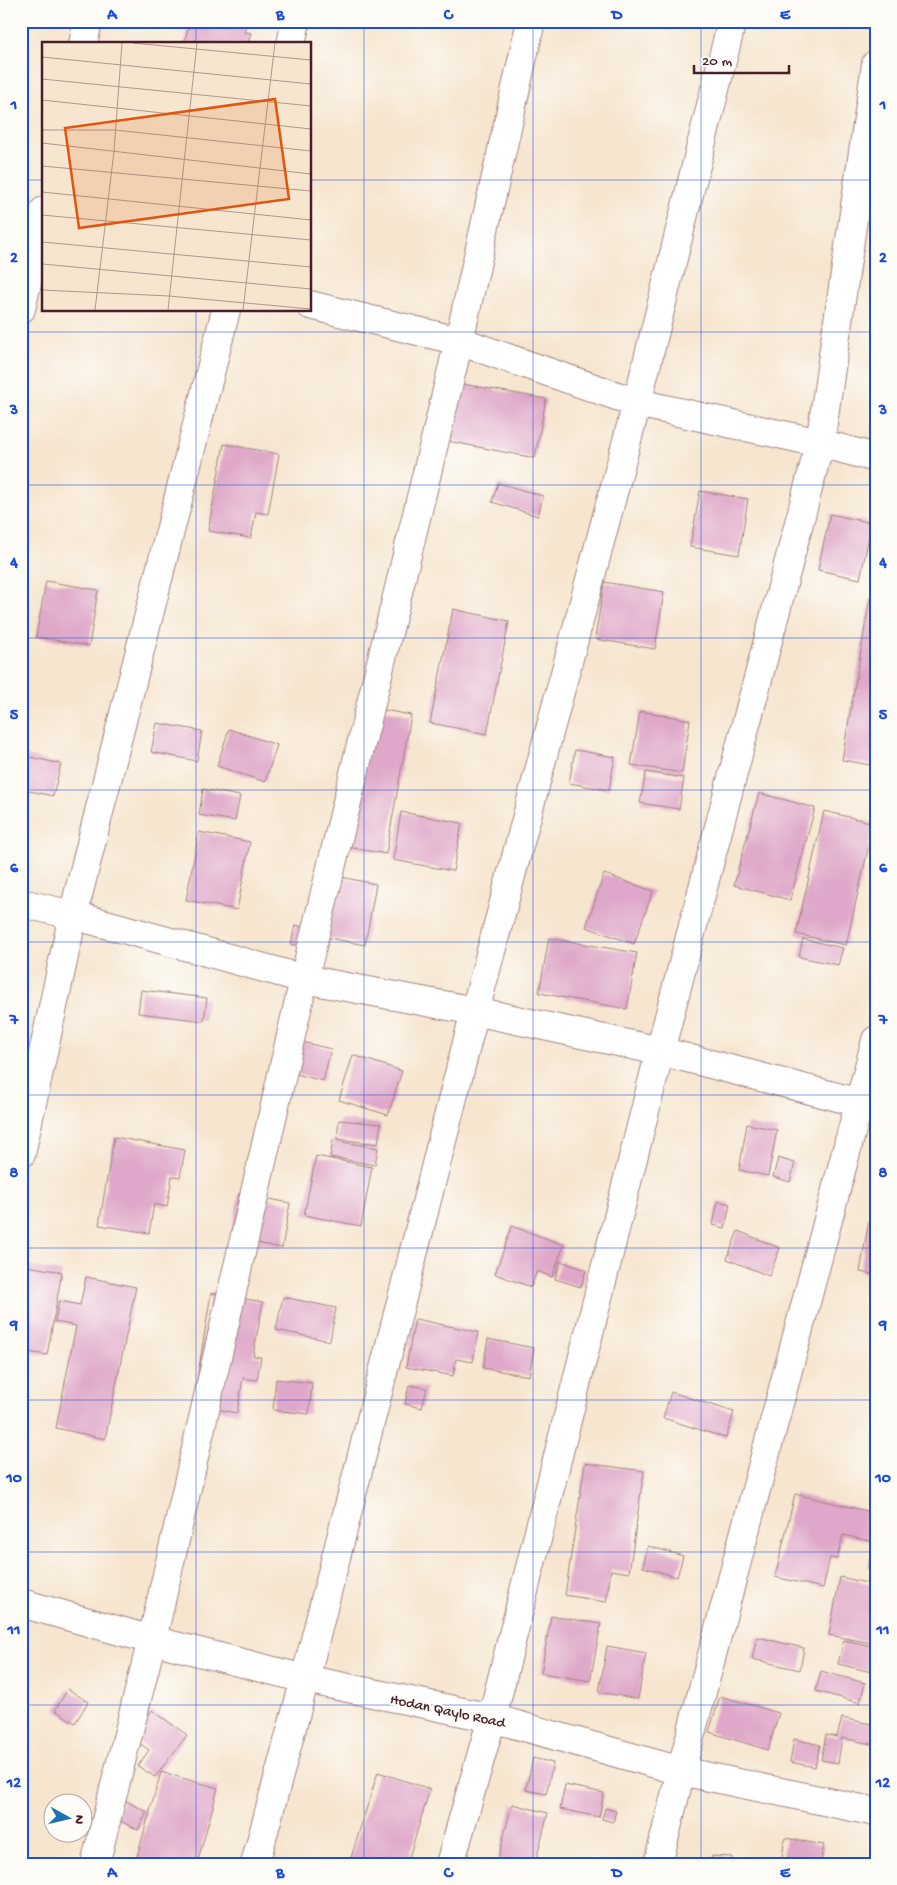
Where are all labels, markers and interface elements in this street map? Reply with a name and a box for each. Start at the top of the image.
text: A [106,7,118,26]
text: B [275,7,285,26]
text: C [443,7,454,26]
text: D [610,7,623,26]
text: E [780,7,791,26]
inset map [42,42,311,311]
scale bar [694,42,790,74]
text: 20 m [702,53,732,71]
text: 1 [10,97,17,116]
text: 1 [879,97,886,116]
text: 2 [10,250,18,269]
text: 2 [879,250,887,269]
text: 3 [9,402,18,421]
text: 3 [878,402,887,421]
text: 4 [9,555,18,574]
text: 4 [878,555,887,574]
text: 5 [10,707,19,726]
text: 5 [879,707,888,726]
text: 6 [10,860,19,879]
text: 6 [879,860,888,879]
text: 7 [9,1012,19,1031]
text: 7 [878,1012,888,1031]
text: 8 [10,1165,19,1184]
text: 8 [879,1165,888,1184]
text: 9 [9,1317,18,1336]
text: 9 [878,1317,887,1336]
text: 10 [5,1470,22,1489]
text: 10 [874,1470,891,1489]
text: 11 [7,1622,20,1641]
text: 11 [876,1622,889,1641]
street label: Hodan Qaylo Road [388,1691,508,1733]
text: 12 [6,1775,21,1794]
text: 12 [875,1775,890,1794]
north arrow [42,1792,92,1842]
text: N [69,1814,87,1825]
text: A [106,1865,118,1884]
text: B [275,1865,285,1884]
text: C [443,1865,454,1884]
text: D [610,1865,623,1884]
text: E [780,1865,791,1884]

